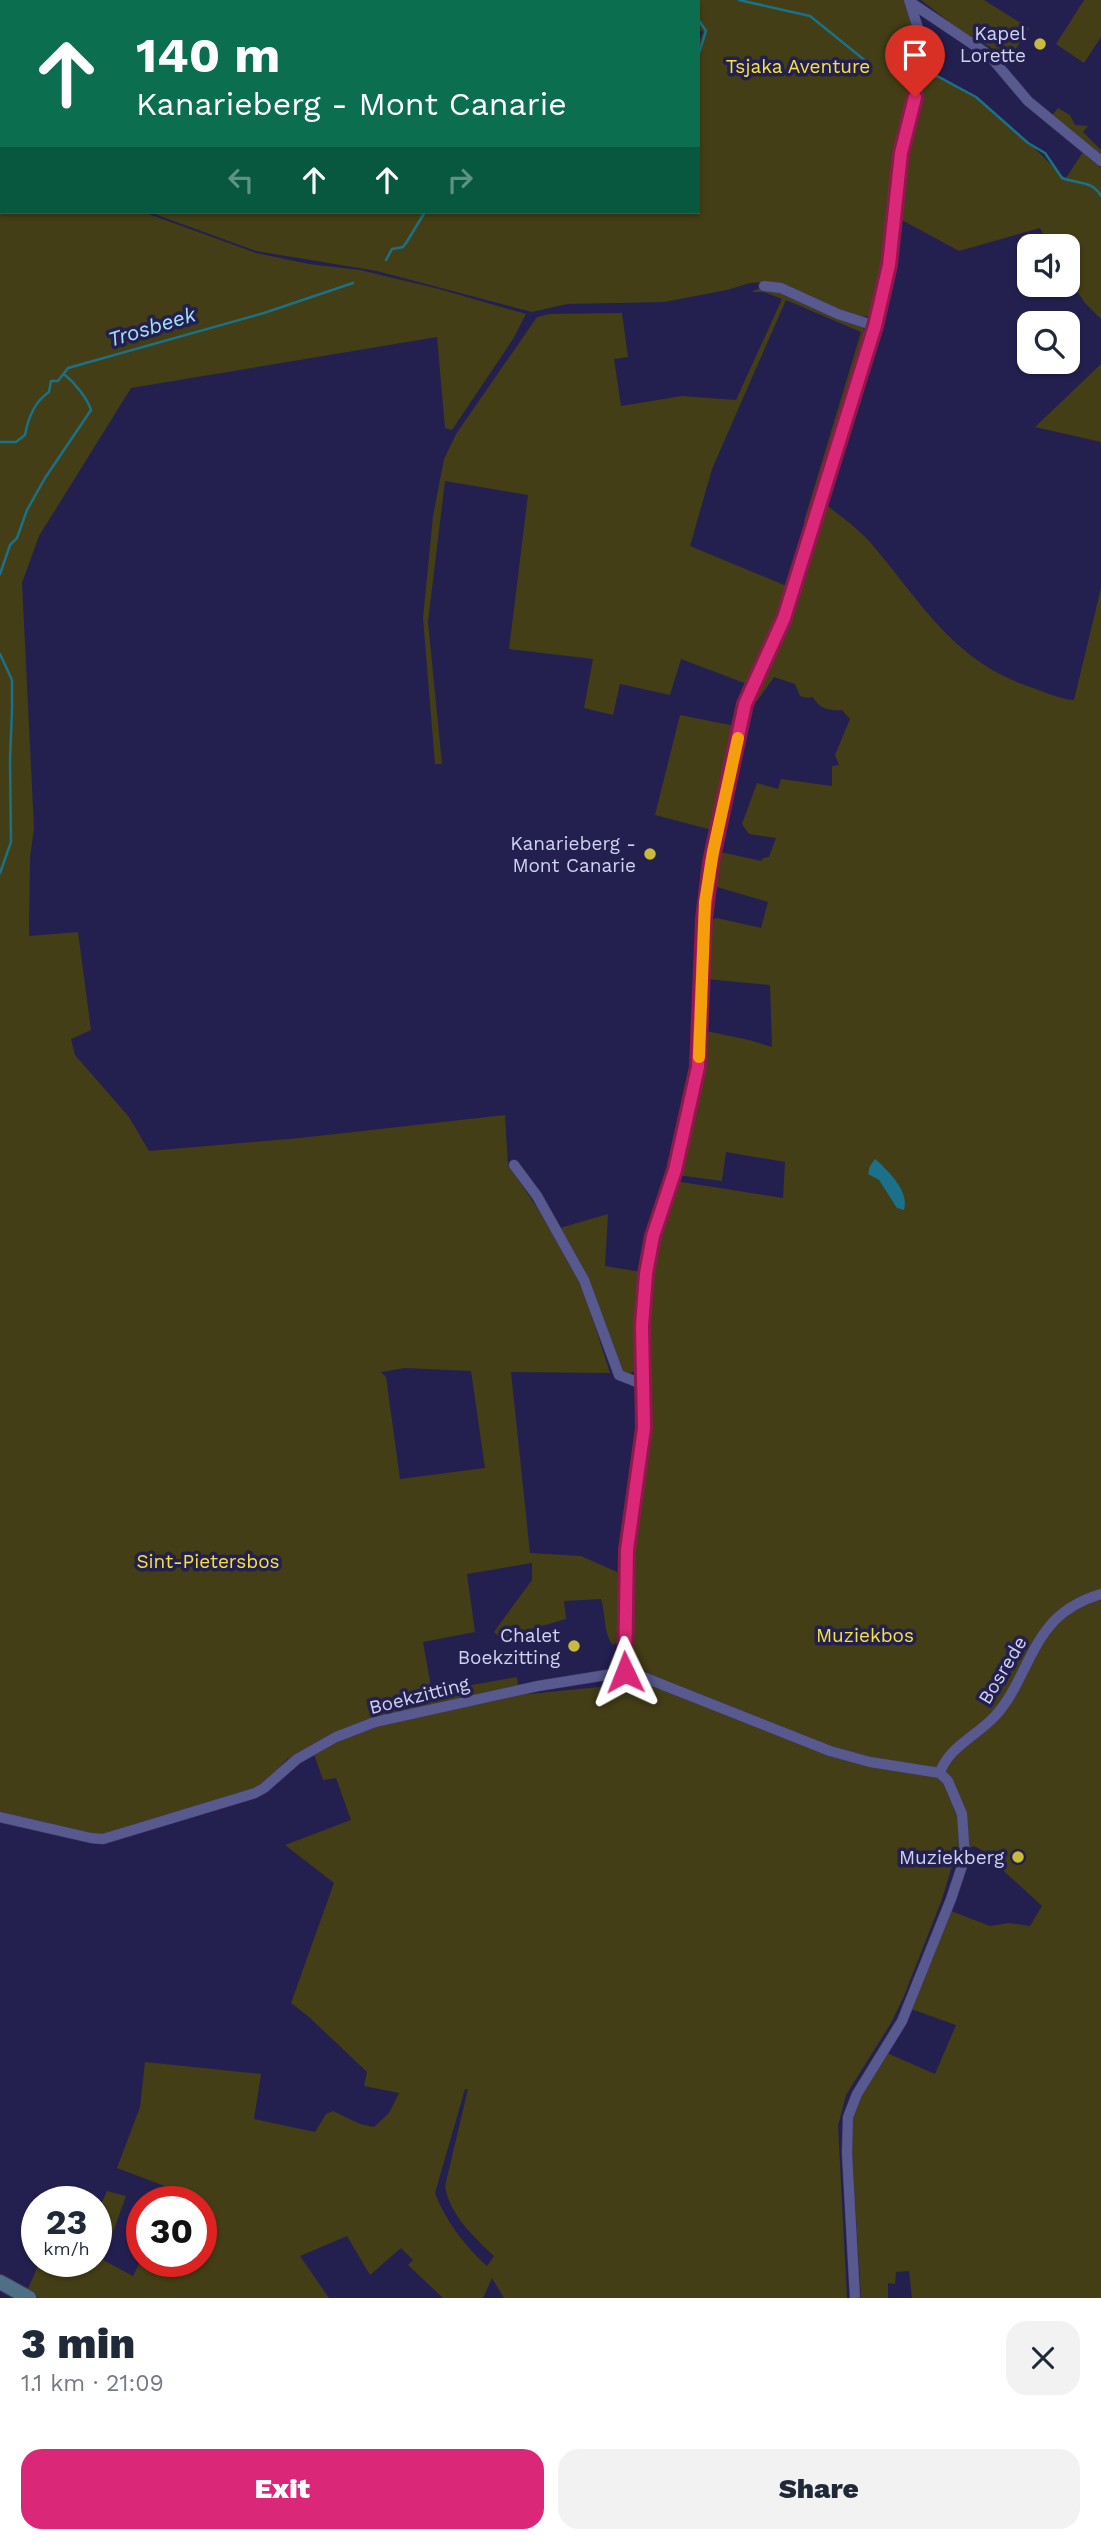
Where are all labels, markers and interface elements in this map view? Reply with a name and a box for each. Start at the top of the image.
place label: Kapel Lorette [960,22,1026,67]
pin [885,25,945,97]
text: 140 m [136,26,280,84]
icon: ahead [21,28,112,119]
icon: arrive [896,36,934,74]
marker: Kapel Lorette [1032,36,1048,52]
park label: Tsjaka Aventure [726,55,870,78]
text: Kanarieberg - Mont Canarie [136,85,567,123]
icon: left [222,161,260,199]
icon: ahead [295,161,333,199]
icon: ahead [368,161,406,199]
icon: right [441,161,479,199]
map controls [1017,234,1080,374]
button: sound [1017,234,1080,297]
water label: Trosbeek [105,301,199,352]
button: search [1017,311,1080,374]
place label: Kanarieberg - Mont Canarie [510,832,636,877]
marker: Kanarieberg - Mont Canarie [642,846,658,862]
park label: Sint-Pietersbos [136,1550,280,1573]
place label: Chalet Boekzitting [458,1624,561,1669]
park label: Muziekbos [816,1624,914,1647]
street label: Bosrede [973,1632,1032,1708]
position arrow [588,1635,662,1709]
marker: Chalet Boekzitting [566,1638,582,1654]
street label: Boekzitting [367,1672,472,1719]
place label: Muziekberg [899,1846,1005,1869]
marker: Muziekberg [1010,1849,1026,1865]
speed limit sign: 30 [126,2186,217,2277]
text: 23 [46,2201,87,2243]
text: km/h [43,2238,90,2259]
text: 3 min [21,2319,135,2368]
button: close [1006,2321,1080,2395]
text: 1.1 km · 21:09 [21,2370,164,2397]
button: Exit [21,2449,544,2529]
button: Share [558,2449,1080,2529]

